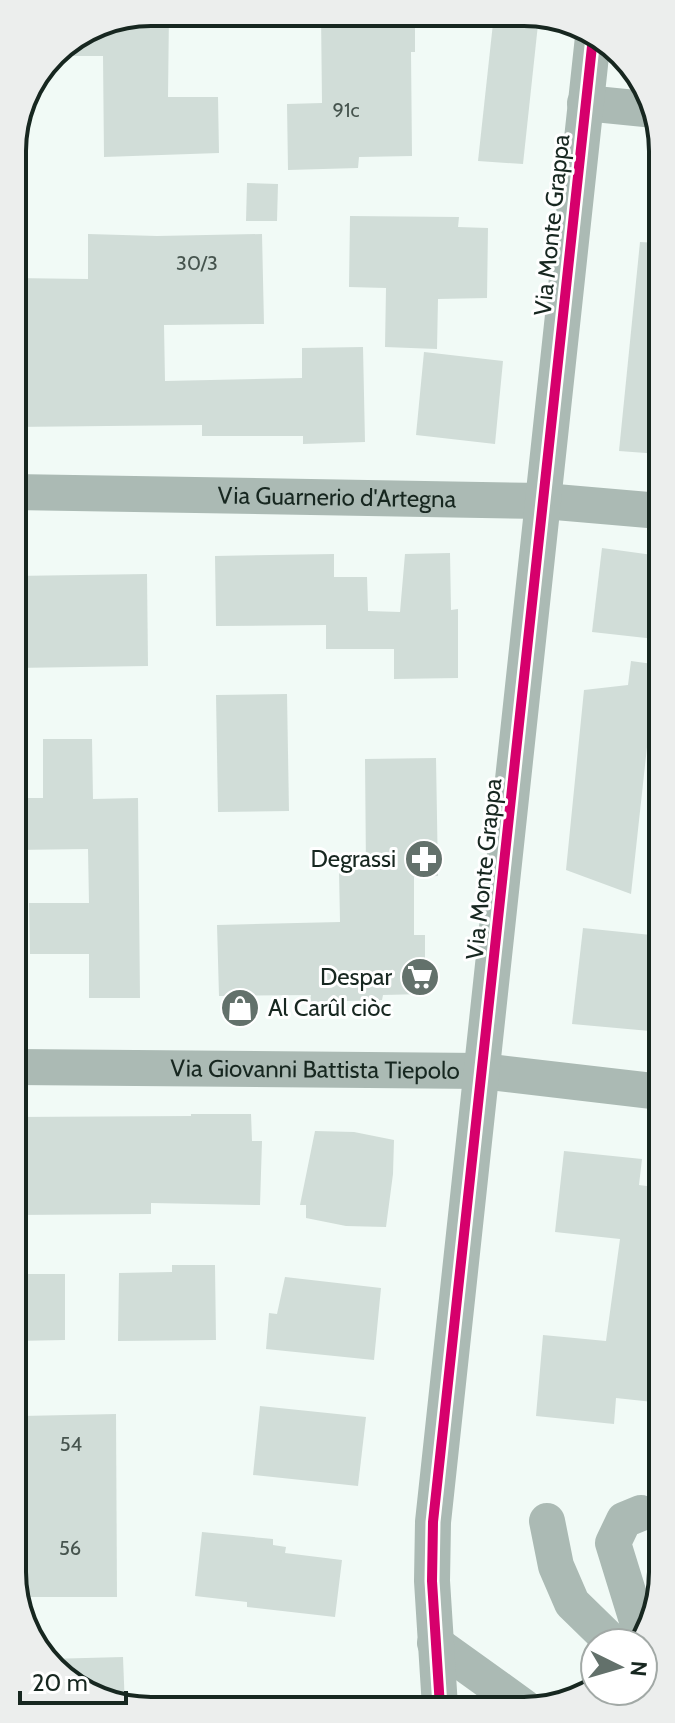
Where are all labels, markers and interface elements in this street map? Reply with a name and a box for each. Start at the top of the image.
house number: 91c [333,98,359,122]
street label: Via Monte Grappa [528,132,575,317]
house number: 30/3 [176,251,218,275]
street label: Via Guarnerio d'Artegna [218,480,457,514]
street label: Via Monte Grappa [460,776,507,961]
pharmacy icon: Degrassi [403,838,445,880]
place label: Degrassi [311,844,396,873]
supermarket icon: Despar [399,956,441,998]
place label: Despar [320,962,392,991]
shop icon: Al Carûl ciòc [219,987,261,1029]
place label: Al Carûl ciòc [268,993,391,1022]
street label: Via Giovanni Battista Tiepolo [170,1053,460,1085]
house number: 54 [60,1432,83,1456]
house number: 56 [59,1536,81,1560]
north arrow [579,1627,659,1707]
scale bar [20,1655,126,1705]
text: N [624,1660,653,1678]
text: 20 m [32,1668,88,1697]

